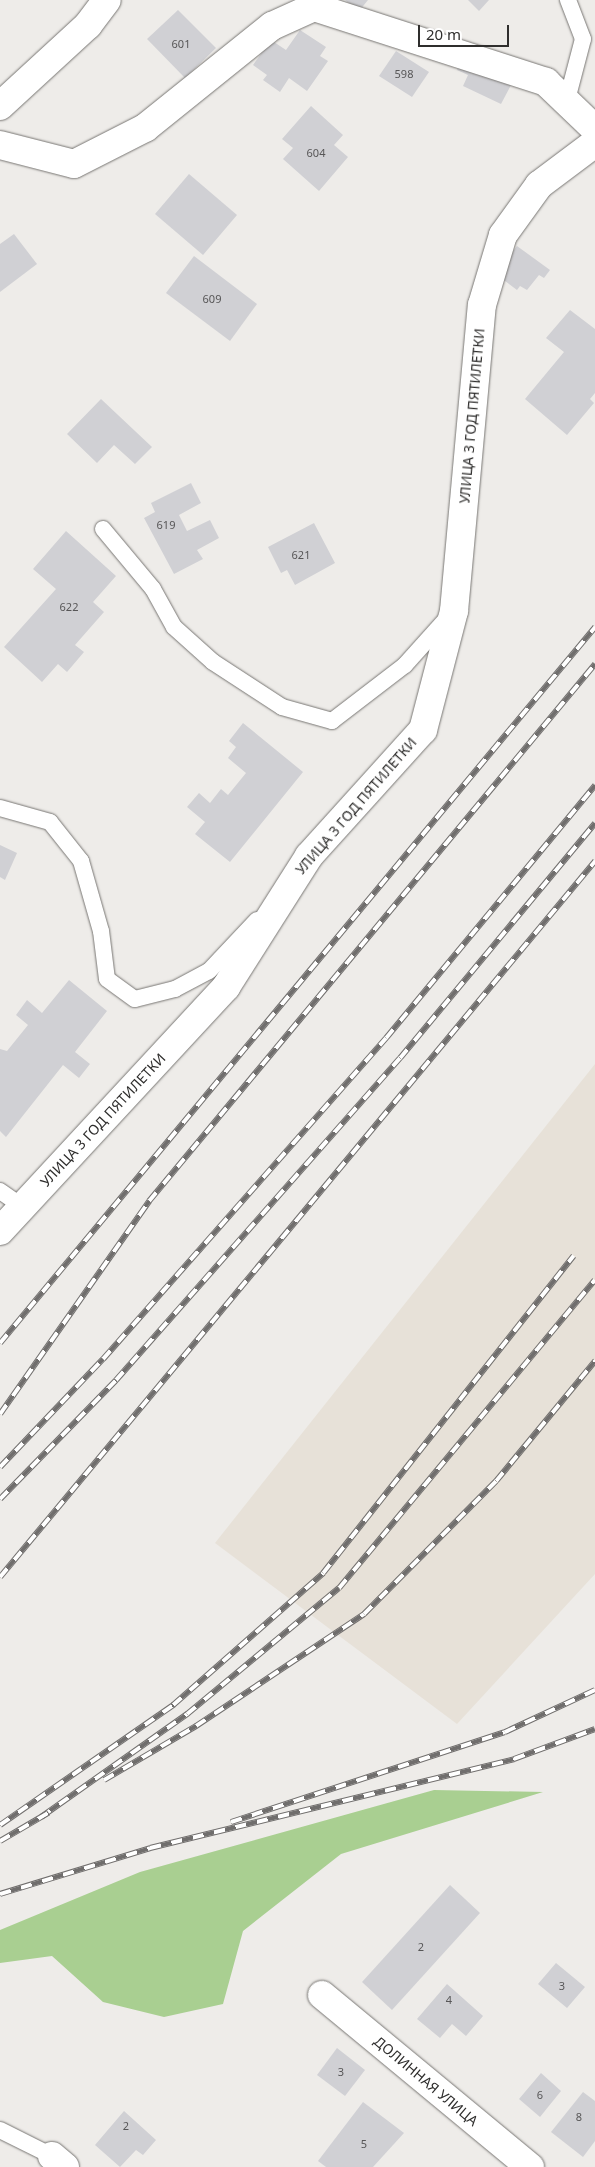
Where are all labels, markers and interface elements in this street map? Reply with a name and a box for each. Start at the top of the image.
scale bar [420,15,511,47]
text: 20 m [426,24,461,44]
house number: 601 [172,37,190,51]
house number: 598 [395,67,413,81]
house number: 604 [307,146,325,160]
house number: 609 [203,292,221,306]
street label: УЛИЦА 3 ГОД ПЯТИЛЕТКИ [456,328,488,504]
house number: 619 [157,518,175,532]
house number: 621 [292,548,310,562]
house number: 622 [60,600,78,614]
street label: УЛИЦА 3 ГОД ПЯТИЛЕТКИ [292,734,420,878]
street label: УЛИЦА 3 ГОД ПЯТИЛЕТКИ [37,1050,169,1190]
house number: 2 [418,1940,424,1954]
house number: 3 [559,1979,565,1993]
house number: 4 [446,1993,452,2007]
street label: ДОЛИННАЯ УЛИЦА [371,2033,481,2129]
house number: 3 [338,2065,344,2079]
house number: 6 [537,2088,543,2102]
house number: 8 [576,2110,582,2124]
house number: 2 [123,2119,129,2133]
house number: 5 [361,2137,367,2151]

